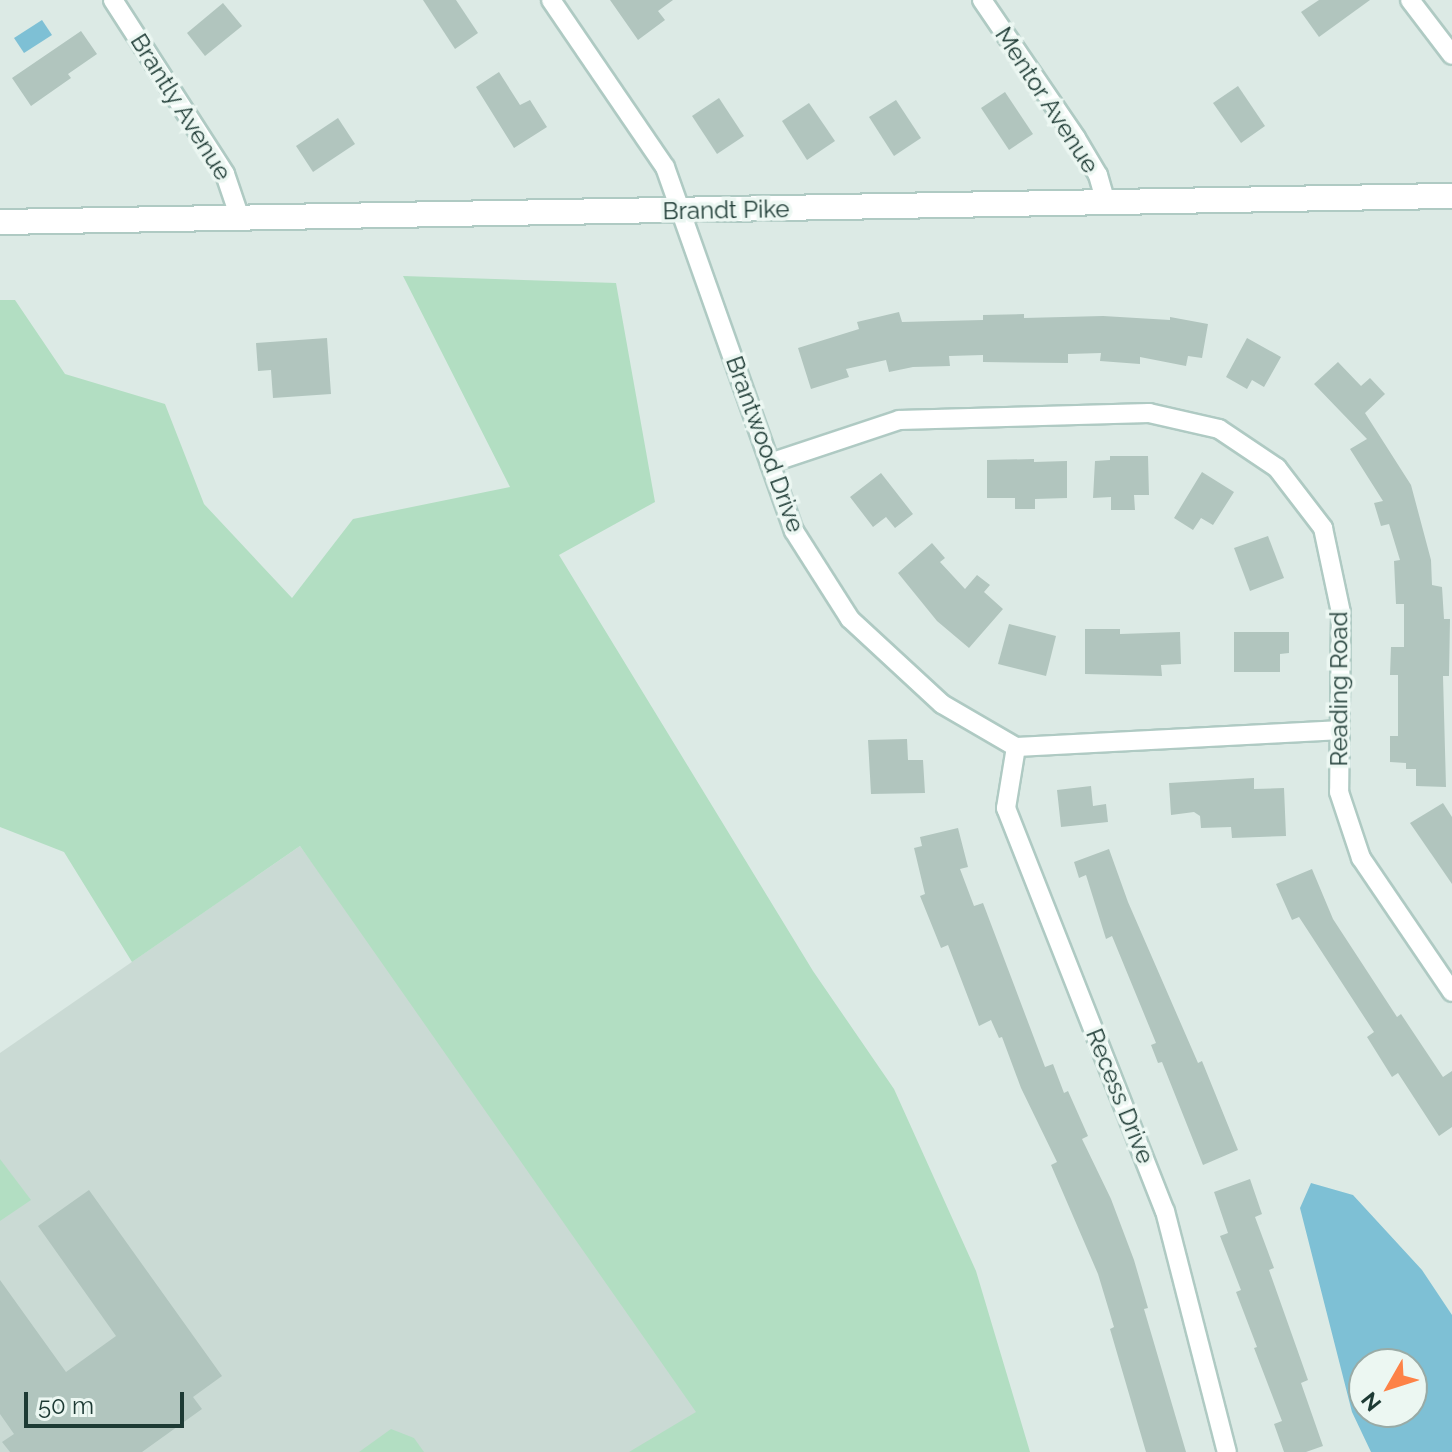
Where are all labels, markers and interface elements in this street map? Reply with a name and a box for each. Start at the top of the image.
street label: Mentor Avenue [989,21,1105,179]
street label: Brantly Avenue [124,28,238,186]
street label: Brandt Pike [662,194,790,226]
street label: Brantwood Drive [720,352,810,536]
street label: Reading Road [1325,611,1353,767]
street label: Recess Drive [1080,1024,1160,1168]
north arrow [1348,1348,1428,1428]
scale bar [28,1376,188,1426]
text: N [1356,1387,1386,1417]
text: 50 m [38,1391,94,1420]

